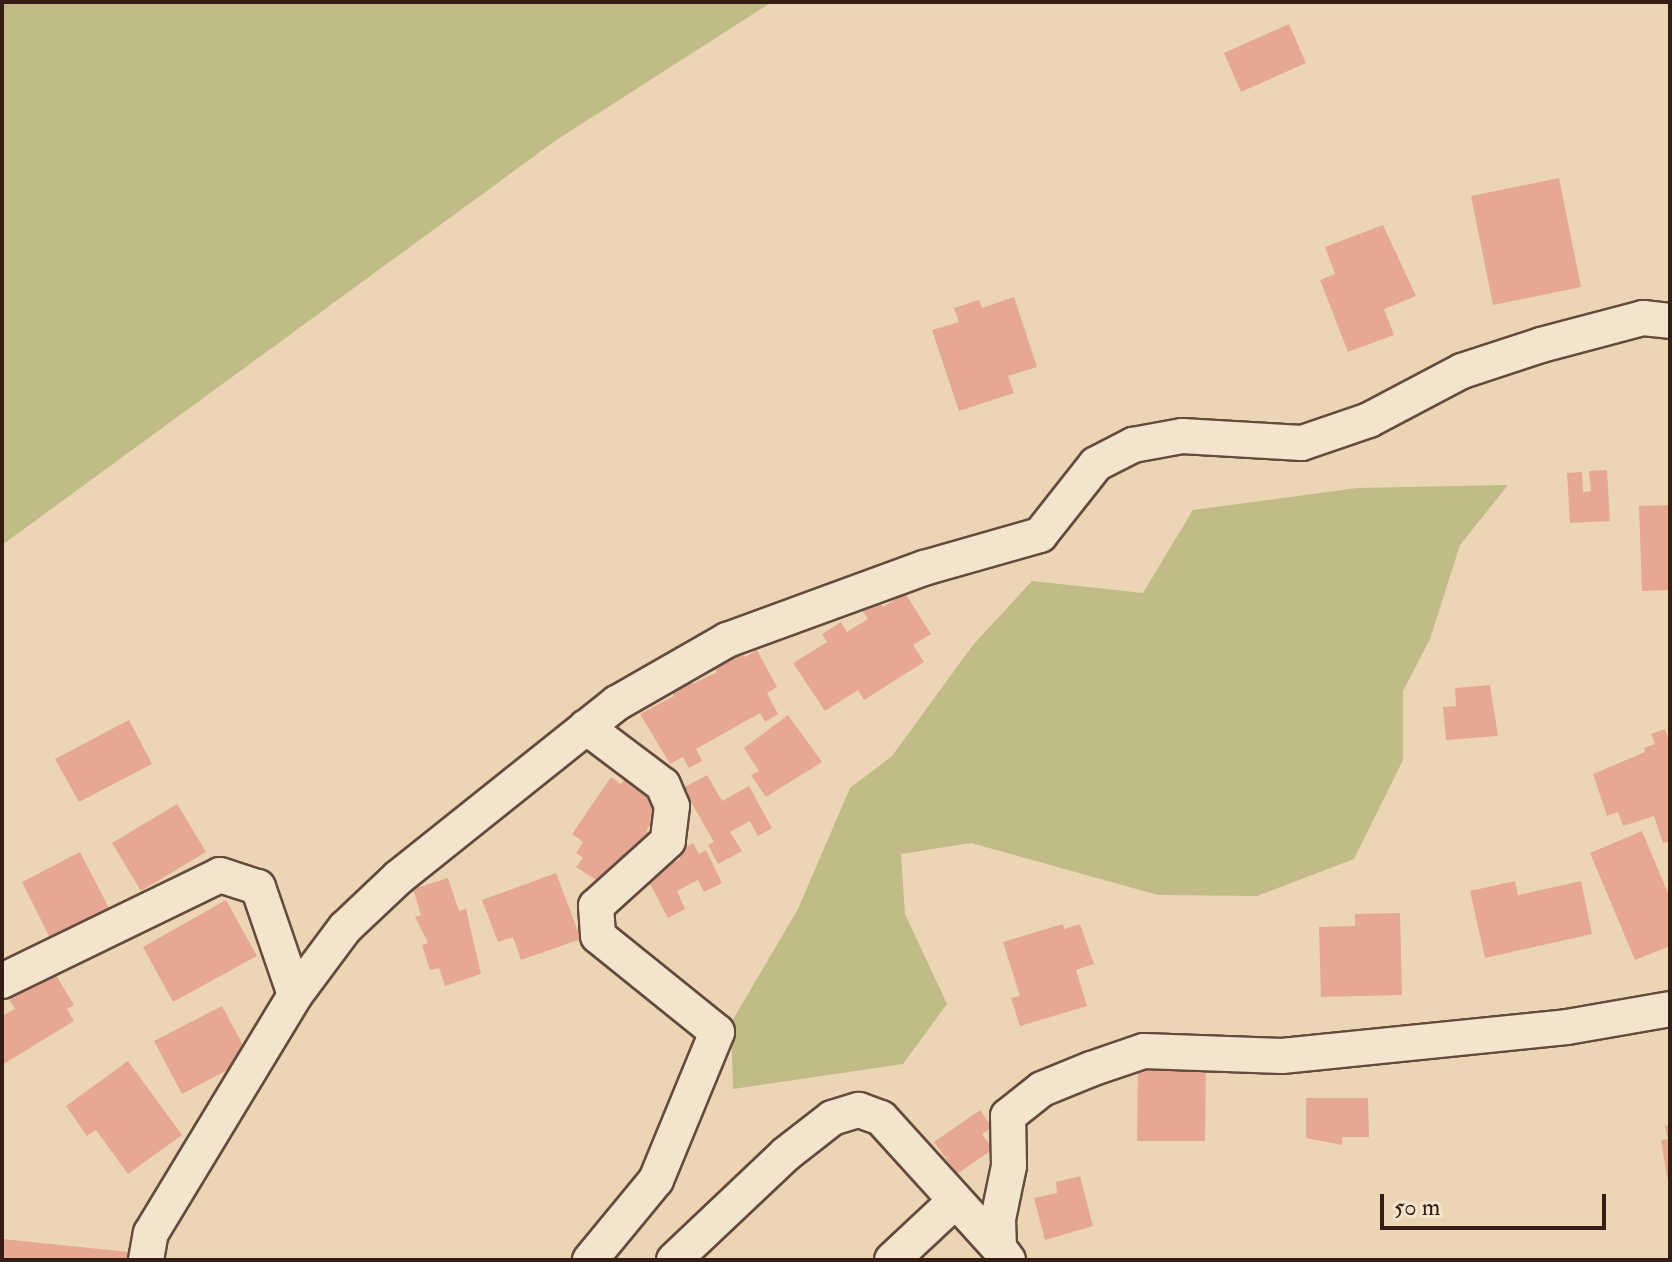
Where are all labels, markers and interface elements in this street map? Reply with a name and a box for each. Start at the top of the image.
scale bar [1384,1178,1610,1228]
text: 50 m [1394,1192,1440,1223]

